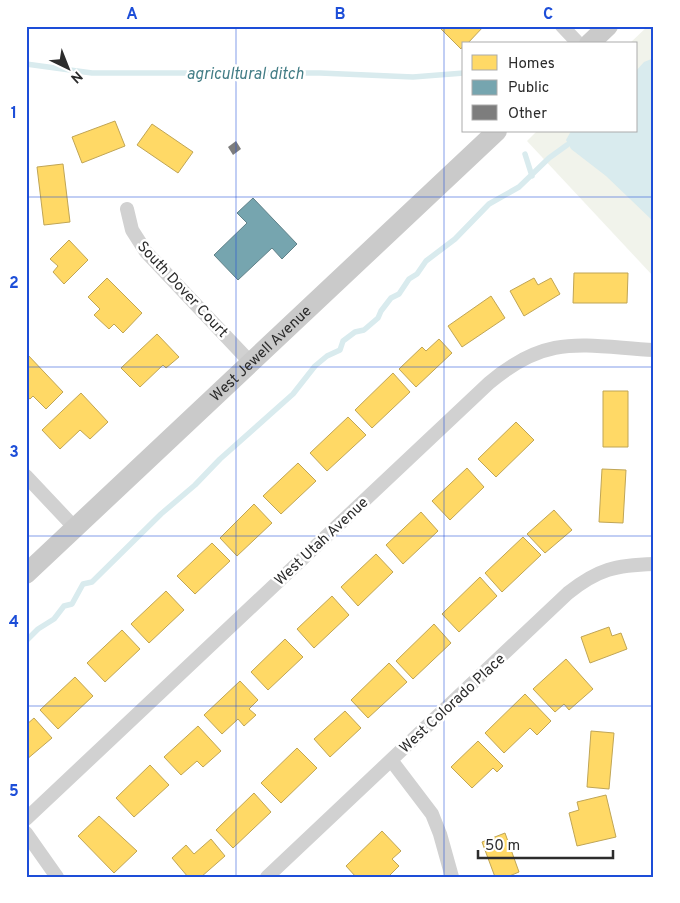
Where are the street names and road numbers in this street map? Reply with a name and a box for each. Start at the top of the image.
street label: South Dover Court [132,238,231,342]
street label: West Jewell Avenue [207,302,316,407]
street label: West Utah Avenue [271,494,373,590]
street label: West Colorado Place [396,650,510,758]

